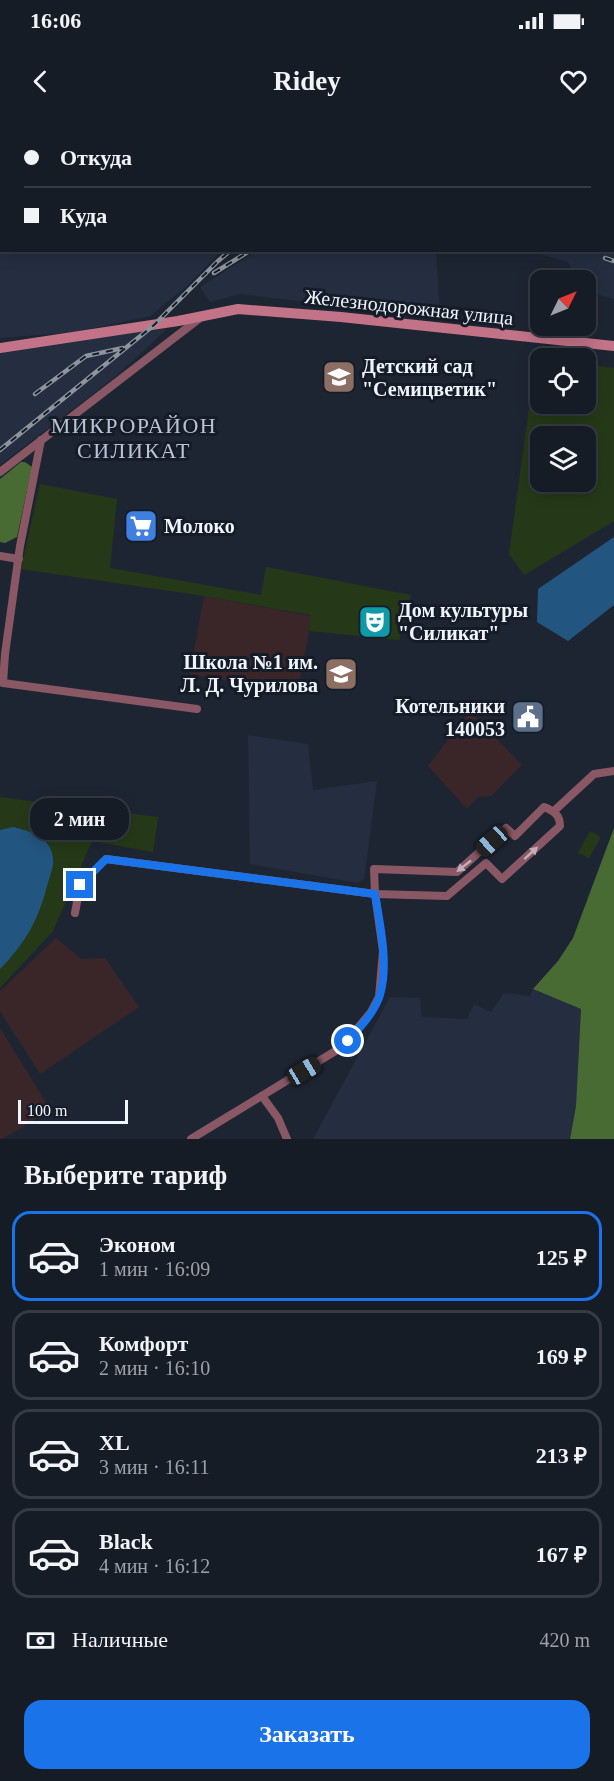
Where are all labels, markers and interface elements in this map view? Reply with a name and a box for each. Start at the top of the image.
text: 16:06 [30,8,81,33]
icon: back [24,65,57,98]
icon: heart [557,65,590,98]
text: Ridey [273,66,341,96]
text: Откуда [60,145,132,170]
text: Куда [60,203,107,228]
north arrow [530,270,596,336]
map controls [530,270,596,492]
street label: Железнодорожная улица [304,285,514,330]
button: locate [530,348,596,414]
place label: Детский сад "Семицветик" [362,355,497,400]
school or university icon: Детский сад "Семицветик" [321,359,357,395]
district label: МИКРОРАЙОН СИЛИКАТ [51,413,217,463]
button: layers [530,426,596,492]
supermarket icon: Молоко [123,508,159,544]
place label: Молоко [164,515,235,537]
place label: Дом культуры "Силикат" [398,599,528,644]
theatre icon: Дом культуры "Силикат" [357,604,393,640]
place label: Школа №1 им. Л. Д. Чурилова [180,651,318,697]
school or university icon: Школа №1 им. Л. Д. Чурилова [323,656,359,692]
place label: Котельники 140053 [395,695,505,740]
public building icon: Котельники 140053 [510,699,546,735]
callout: 2 мин [31,798,130,840]
text: 2 мин [54,808,105,830]
car [473,822,511,860]
one-way arrow [523,847,538,860]
one-way arrow [456,859,471,871]
route end [66,871,93,898]
route start [334,1027,361,1054]
car [284,1054,324,1088]
scale bar [18,1097,128,1124]
text: 100 m [27,1102,67,1119]
text: Выберите тариф [24,1160,227,1190]
icon: car [27,1229,81,1283]
text: Эконом [99,1232,176,1257]
text: 125 ₽ [536,1245,587,1270]
text: 1 мин · 16:09 [99,1258,210,1280]
icon: car [27,1328,81,1382]
text: Комфорт [99,1331,188,1356]
text: 169 ₽ [536,1344,587,1369]
text: 2 мин · 16:10 [99,1357,210,1379]
icon: car [27,1427,81,1481]
text: XL [99,1430,130,1455]
text: 213 ₽ [536,1443,587,1468]
text: 3 мин · 16:11 [99,1456,210,1478]
icon: car [27,1526,81,1580]
text: Black [99,1529,153,1554]
text: 167 ₽ [536,1542,587,1567]
text: 4 мин · 16:12 [99,1555,210,1577]
icon: cash [24,1624,57,1657]
text: Наличные [72,1627,168,1652]
text: 420 m [539,1629,590,1651]
button: Заказать [24,1700,590,1769]

